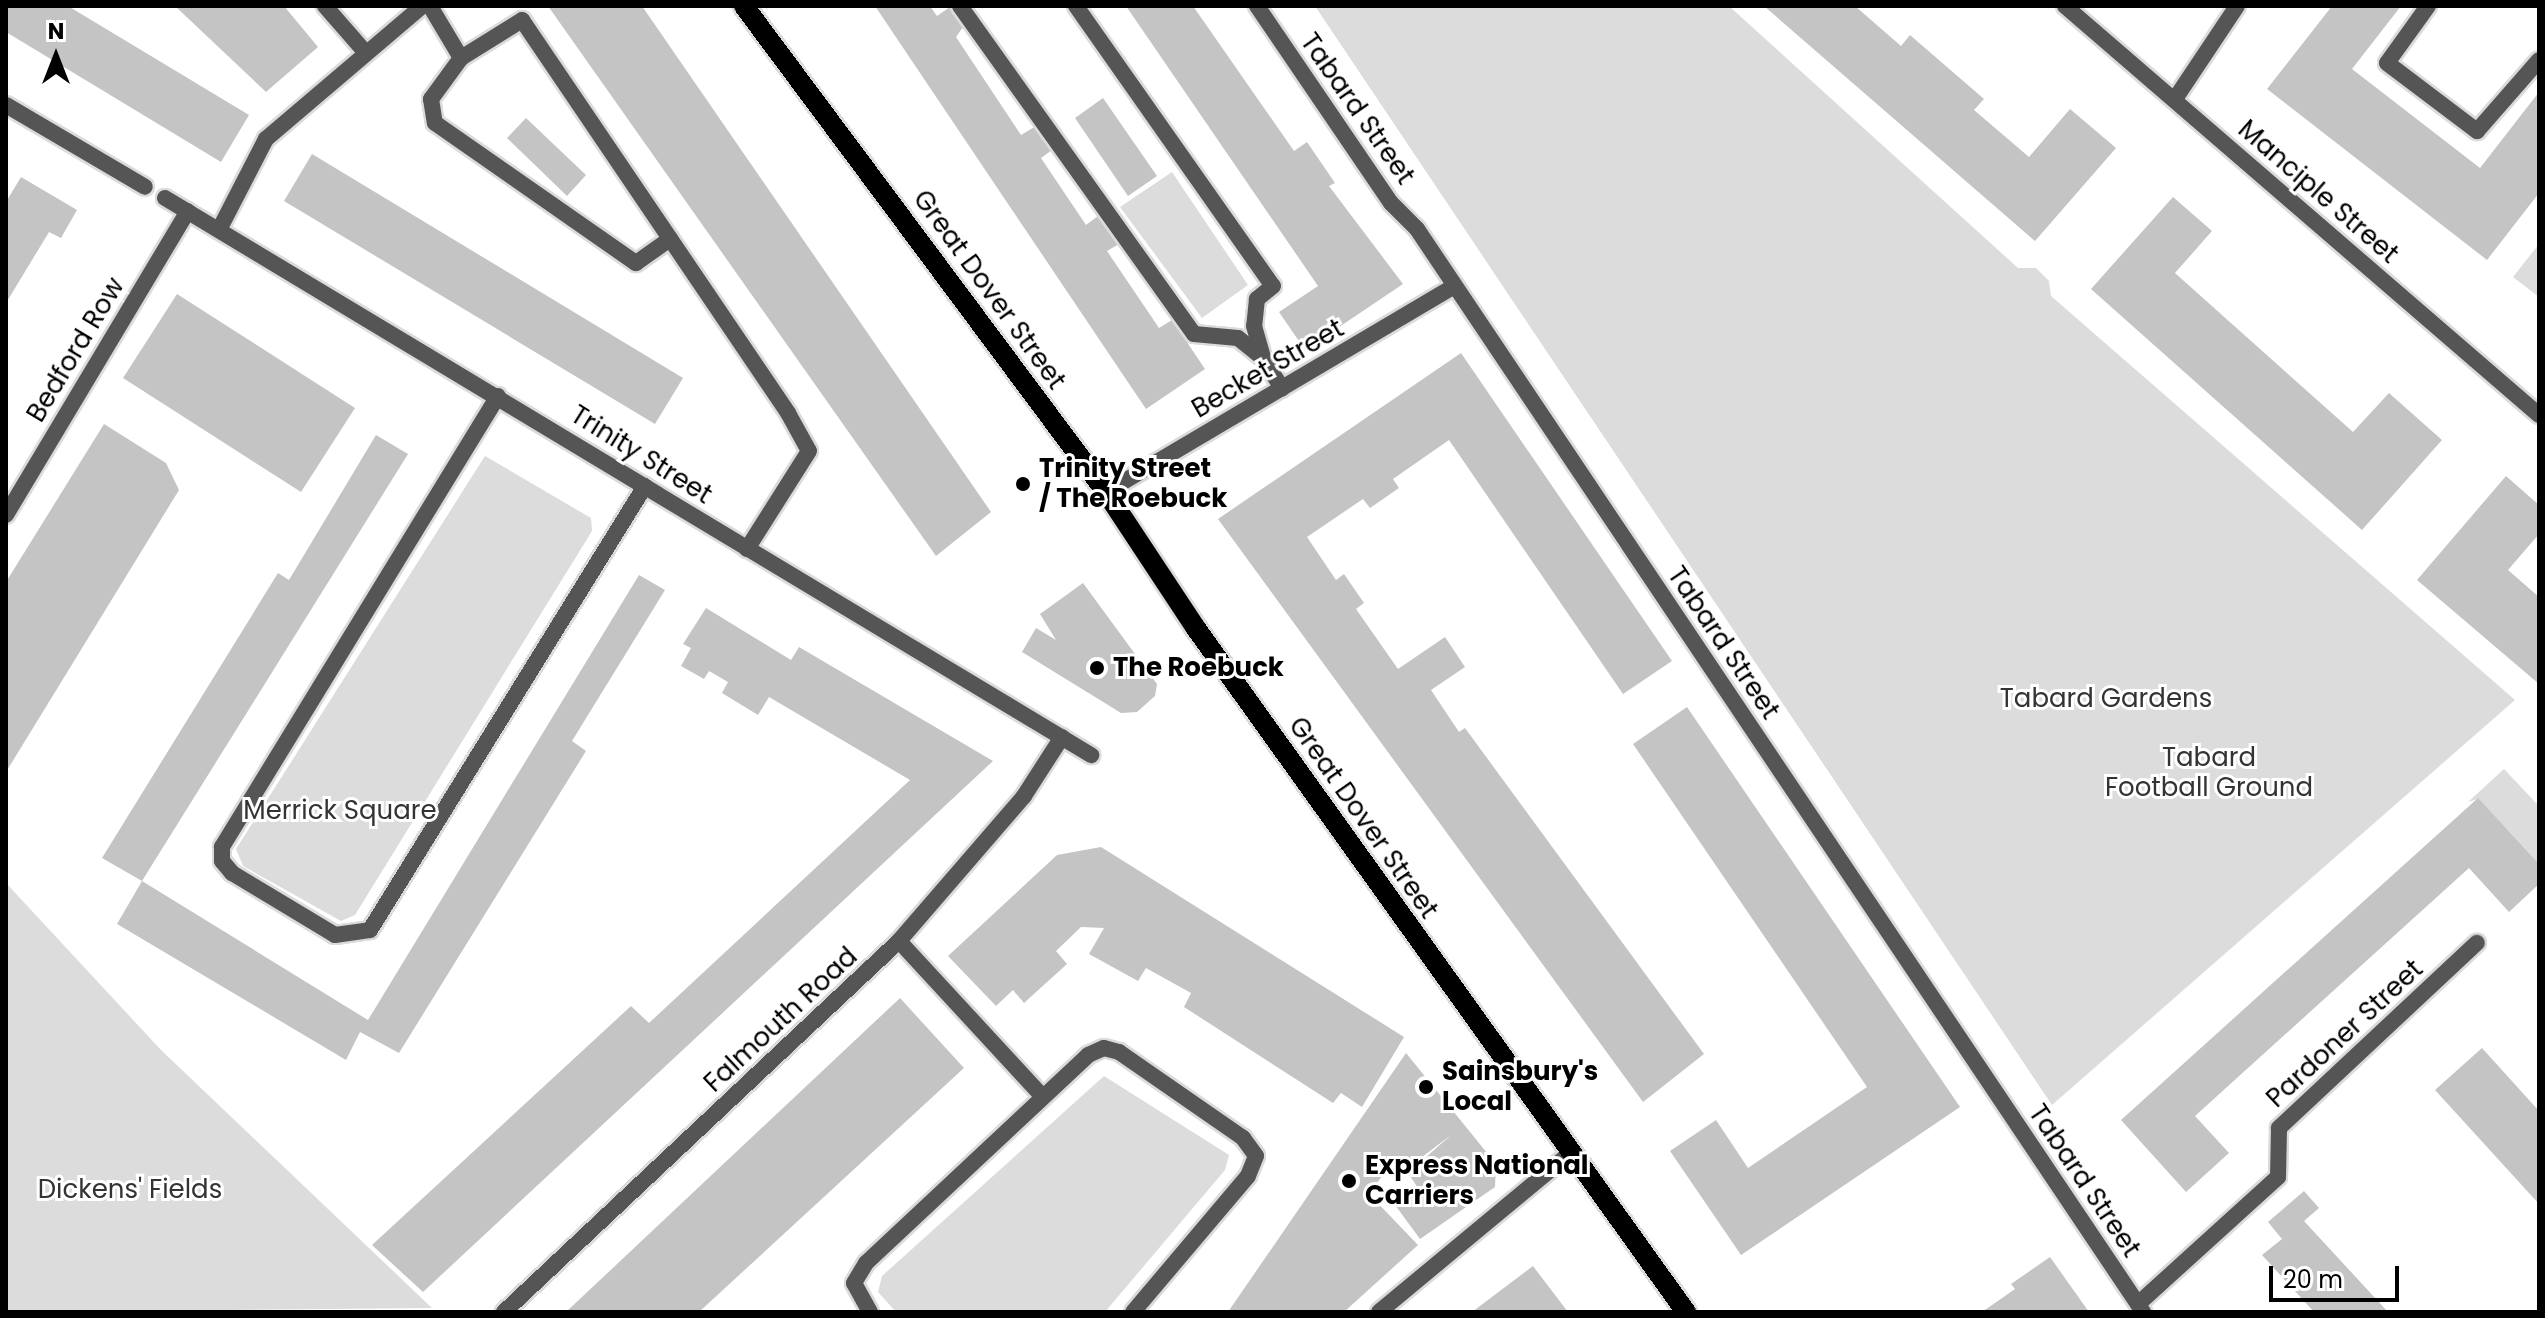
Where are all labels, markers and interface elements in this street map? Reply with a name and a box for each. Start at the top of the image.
north arrow [16,16,96,96]
text: N [48,16,64,47]
street label: Tabard Street [1293,28,1421,190]
street label: Manciple Street [2232,114,2404,270]
street label: Great Dover Street [906,184,1072,396]
street label: Bedford Row [21,272,131,428]
street label: Becket Street [1187,313,1349,425]
street label: Trinity Street [565,399,717,511]
place label: Trinity Street / The Roebuck [1039,453,1227,514]
marker: Trinity Street / The Roebuck [1014,475,1032,493]
street label: Tabard Street [1661,561,1785,725]
place label: The Roebuck [1113,652,1284,684]
marker: The Roebuck [1088,659,1106,677]
park label: Tabard Gardens [2000,683,2212,715]
street label: Great Dover Street [1282,711,1444,925]
park label: Tabard Football Ground [2105,742,2313,804]
park label: Merrick Square [243,795,437,827]
street label: Falmouth Road [698,941,864,1099]
street label: Pardoner Street [2260,954,2430,1114]
place label: Sainsbury's Local [1442,1056,1598,1118]
marker: Sainsbury's Local [1417,1078,1435,1096]
street label: Tabard Street [2022,1099,2146,1263]
place label: Express National Carriers [1365,1150,1589,1212]
marker: Express National Carriers [1340,1172,1358,1190]
park label: Dickens' Fields [38,1174,222,1206]
scale bar [2273,1250,2403,1300]
text: 20 m [2283,1263,2343,1296]

